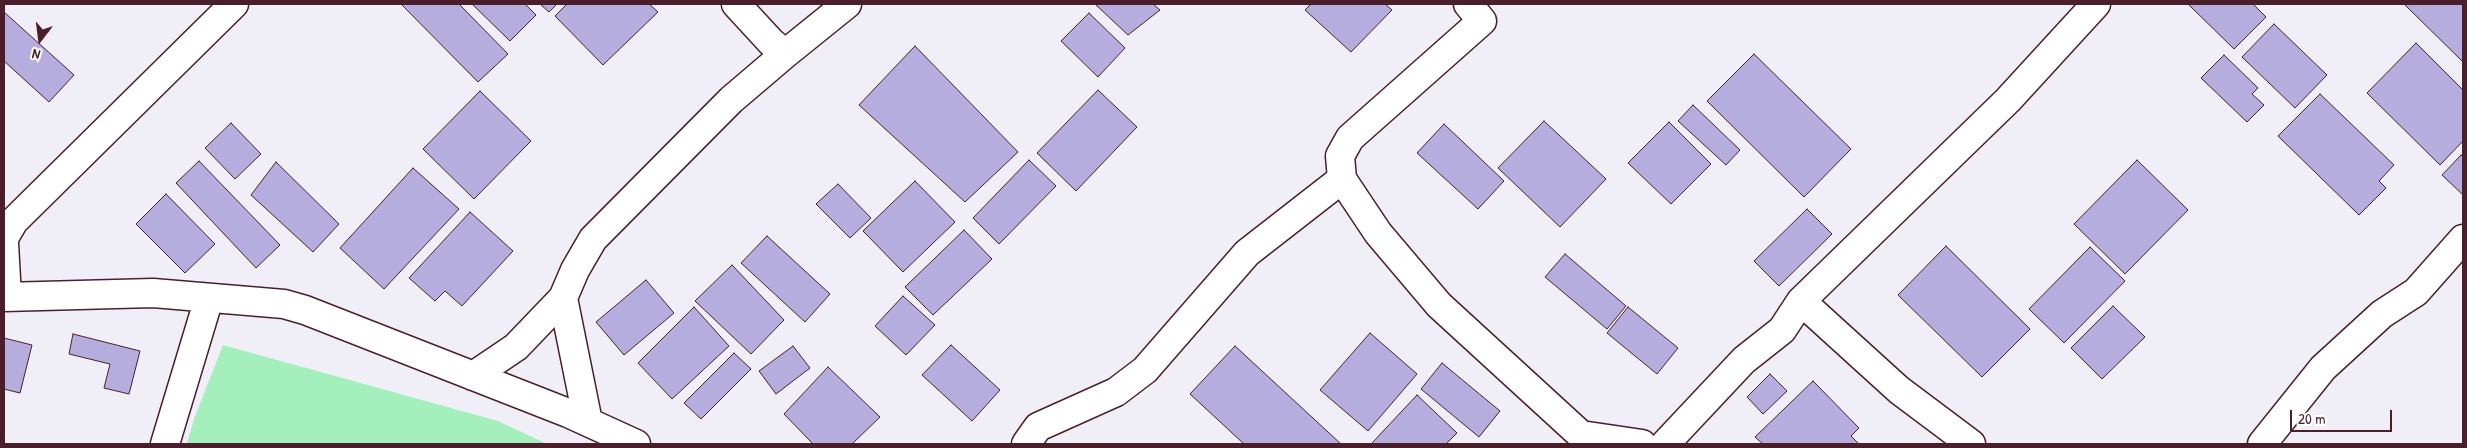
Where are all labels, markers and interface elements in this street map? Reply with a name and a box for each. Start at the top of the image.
north arrow [15,15,65,65]
text: N [30,45,42,65]
scale bar [2292,400,2394,432]
text: 20 m [2298,408,2325,429]

